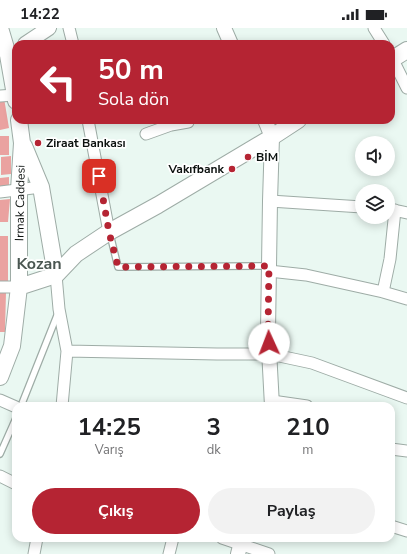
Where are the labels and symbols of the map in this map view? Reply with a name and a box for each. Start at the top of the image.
place label: Ziraat Bankası [46,135,126,151]
marker: Ziraat Bankası [33,138,43,148]
place label: BİM [256,149,278,165]
marker: BİM [243,152,253,162]
pin [82,159,116,193]
place label: Vakıfbank [168,161,225,177]
marker: Vakıfbank [227,164,237,174]
street label: Irmak Caddesi [11,165,29,241]
district label: Kozan [16,253,62,275]
position arrow [248,322,290,364]

